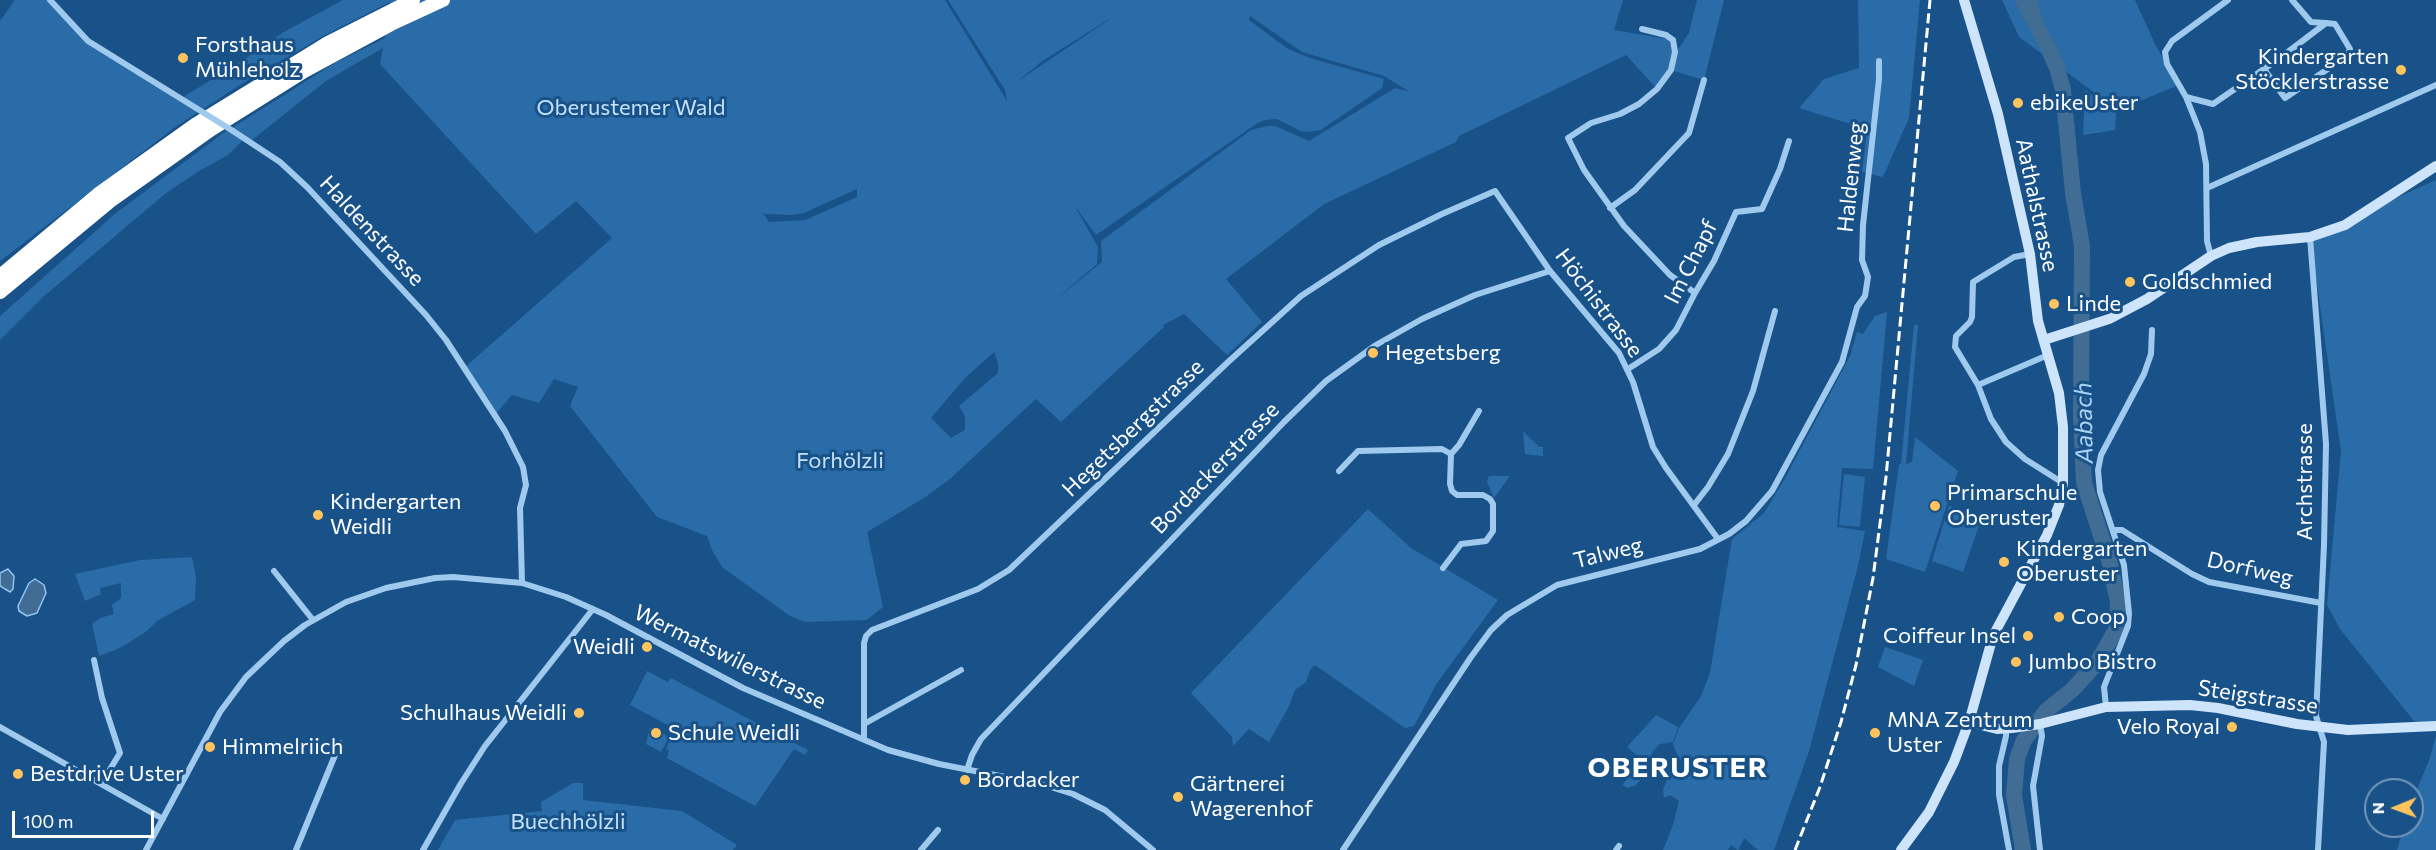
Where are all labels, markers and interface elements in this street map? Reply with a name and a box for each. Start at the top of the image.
place label: Forsthaus Mühleholz [195,32,300,84]
place label: Kindergarten Stöcklerstrasse [2235,44,2389,96]
marker: Forsthaus Mühleholz [176,51,190,65]
marker: Kindergarten Stöcklerstrasse [2394,63,2408,77]
place label: ebikeUster [2030,90,2139,116]
park label: Oberustemer Wald [537,95,725,121]
marker: ebikeUster [2011,96,2025,110]
street label: Haldenweg [1832,120,1870,234]
street label: Aathalstrasse [2010,136,2064,274]
street label: Haldenstrasse [314,170,430,292]
street label: Im Chapf [1659,216,1723,308]
street label: Höchistrasse [1550,243,1648,363]
place label: Goldschmied [2142,269,2272,295]
marker: Goldschmied [2123,275,2137,289]
place label: Linde [2066,291,2121,317]
marker: Linde [2047,297,2061,311]
place label: Hegetsberg [1385,340,1501,366]
marker: Hegetsberg [1366,346,1380,360]
street label: Hegetsbergstrasse [1057,354,1209,502]
water label: Aabach [2069,382,2099,464]
street label: Bordackerstrasse [1145,397,1285,539]
street label: Archstrasse [2292,423,2318,541]
park label: Forhölzli [796,448,884,474]
place label: Primarschule Oberuster [1947,480,2077,532]
place label: Kindergarten Weidli [330,489,461,540]
marker: Primarschule Oberuster [1928,499,1942,513]
marker: Kindergarten Weidli [311,508,325,522]
street label: Talweg [1571,532,1645,574]
place label: Kindergarten Oberuster [2016,536,2147,588]
street label: Dorfweg [2204,546,2296,592]
marker: Kindergarten Oberuster [1997,555,2011,569]
street label: Wermatswilerstrasse [630,599,830,715]
place label: Coop [2071,604,2125,630]
marker: Coop [2052,610,2066,624]
place label: Coiffeur Insel [1883,623,2016,649]
marker: Coiffeur Insel [2021,629,2035,643]
place label: Weidli [573,634,635,660]
marker: Weidli [640,640,654,654]
place label: Jumbo Bistro [2028,649,2157,675]
marker: Jumbo Bistro [2009,655,2023,669]
street label: Steigstrasse [2196,674,2320,720]
place label: Schulhaus Weidli [400,700,567,726]
marker: Schulhaus Weidli [572,706,586,720]
place label: MNA Zentrum Uster [1887,707,2032,758]
place label: Velo Royal [2117,714,2220,740]
place label: Schule Weidli [668,720,800,746]
marker: Velo Royal [2225,720,2239,734]
marker: Schule Weidli [649,726,663,740]
marker: MNA Zentrum Uster [1868,726,1882,740]
place label: Himmelriich [222,734,343,760]
marker: Himmelriich [203,740,217,754]
district label: OBERUSTER [1587,751,1769,785]
place label: Bestdrive Uster [30,761,184,787]
marker: Bestdrive Uster [11,767,25,781]
place label: Bordacker [977,767,1080,793]
place label: Gärtnerei Wagerenhof [1190,771,1313,822]
marker: Bordacker [958,773,972,787]
north arrow [2364,778,2424,838]
marker: Gärtnerei Wagerenhof [1171,790,1185,804]
scale bar [15,799,158,837]
text: N [2368,802,2387,814]
park label: Buechhölzli [510,809,626,835]
text: 100 m [23,810,73,832]

